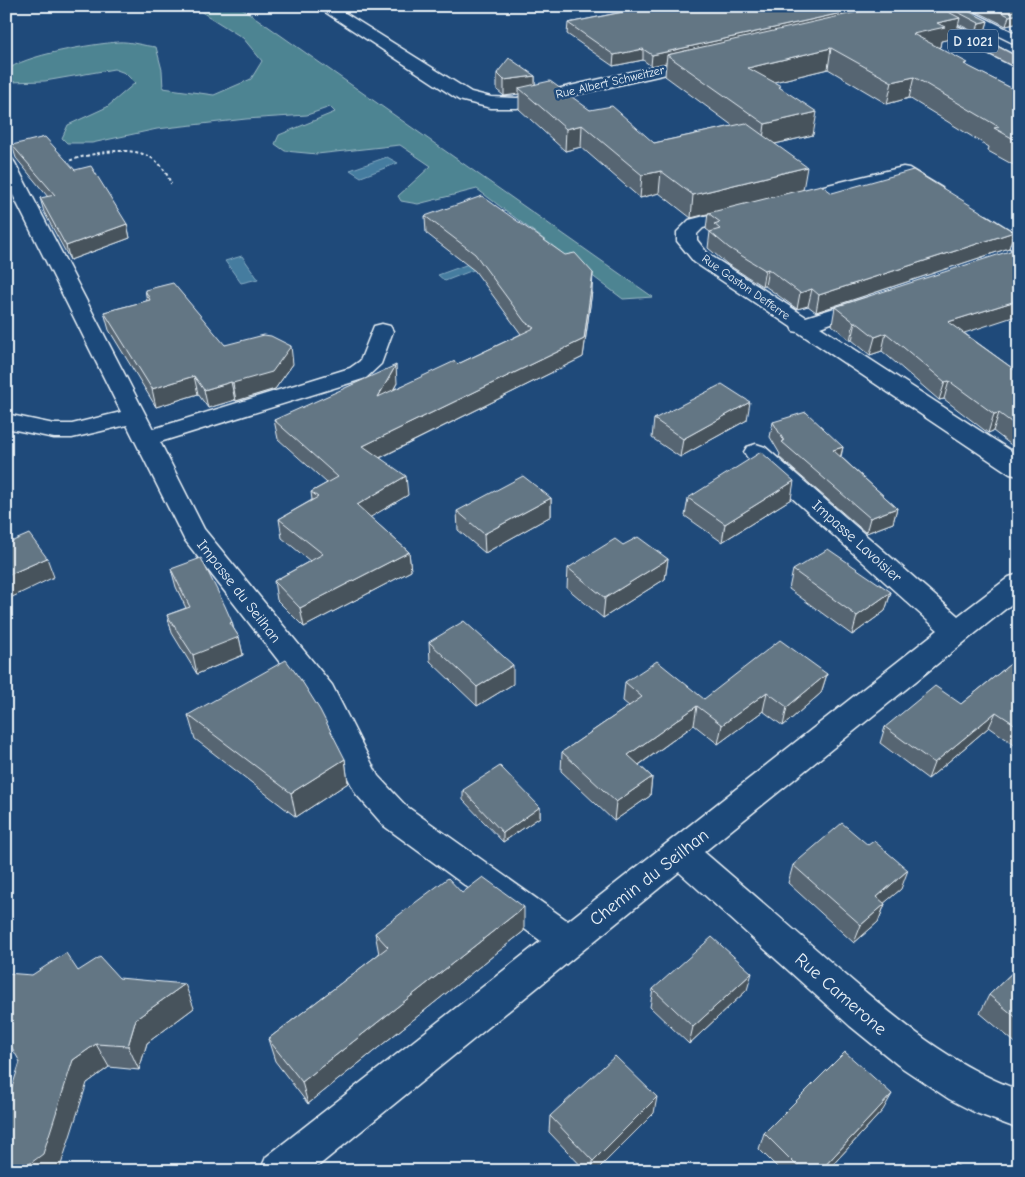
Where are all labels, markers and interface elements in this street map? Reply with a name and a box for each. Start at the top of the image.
road number: D 1021 [948,29,998,52]
street label: Rue Albert Schweitzer [554,63,666,101]
street label: Rue Gaston Defferre [699,251,793,323]
street label: Impasse Lavoisier [808,496,906,586]
street label: Impasse du Seilhan [193,536,285,646]
street label: Chemin du Seilhan [586,824,713,930]
street label: Rue Camerone [791,949,891,1040]

